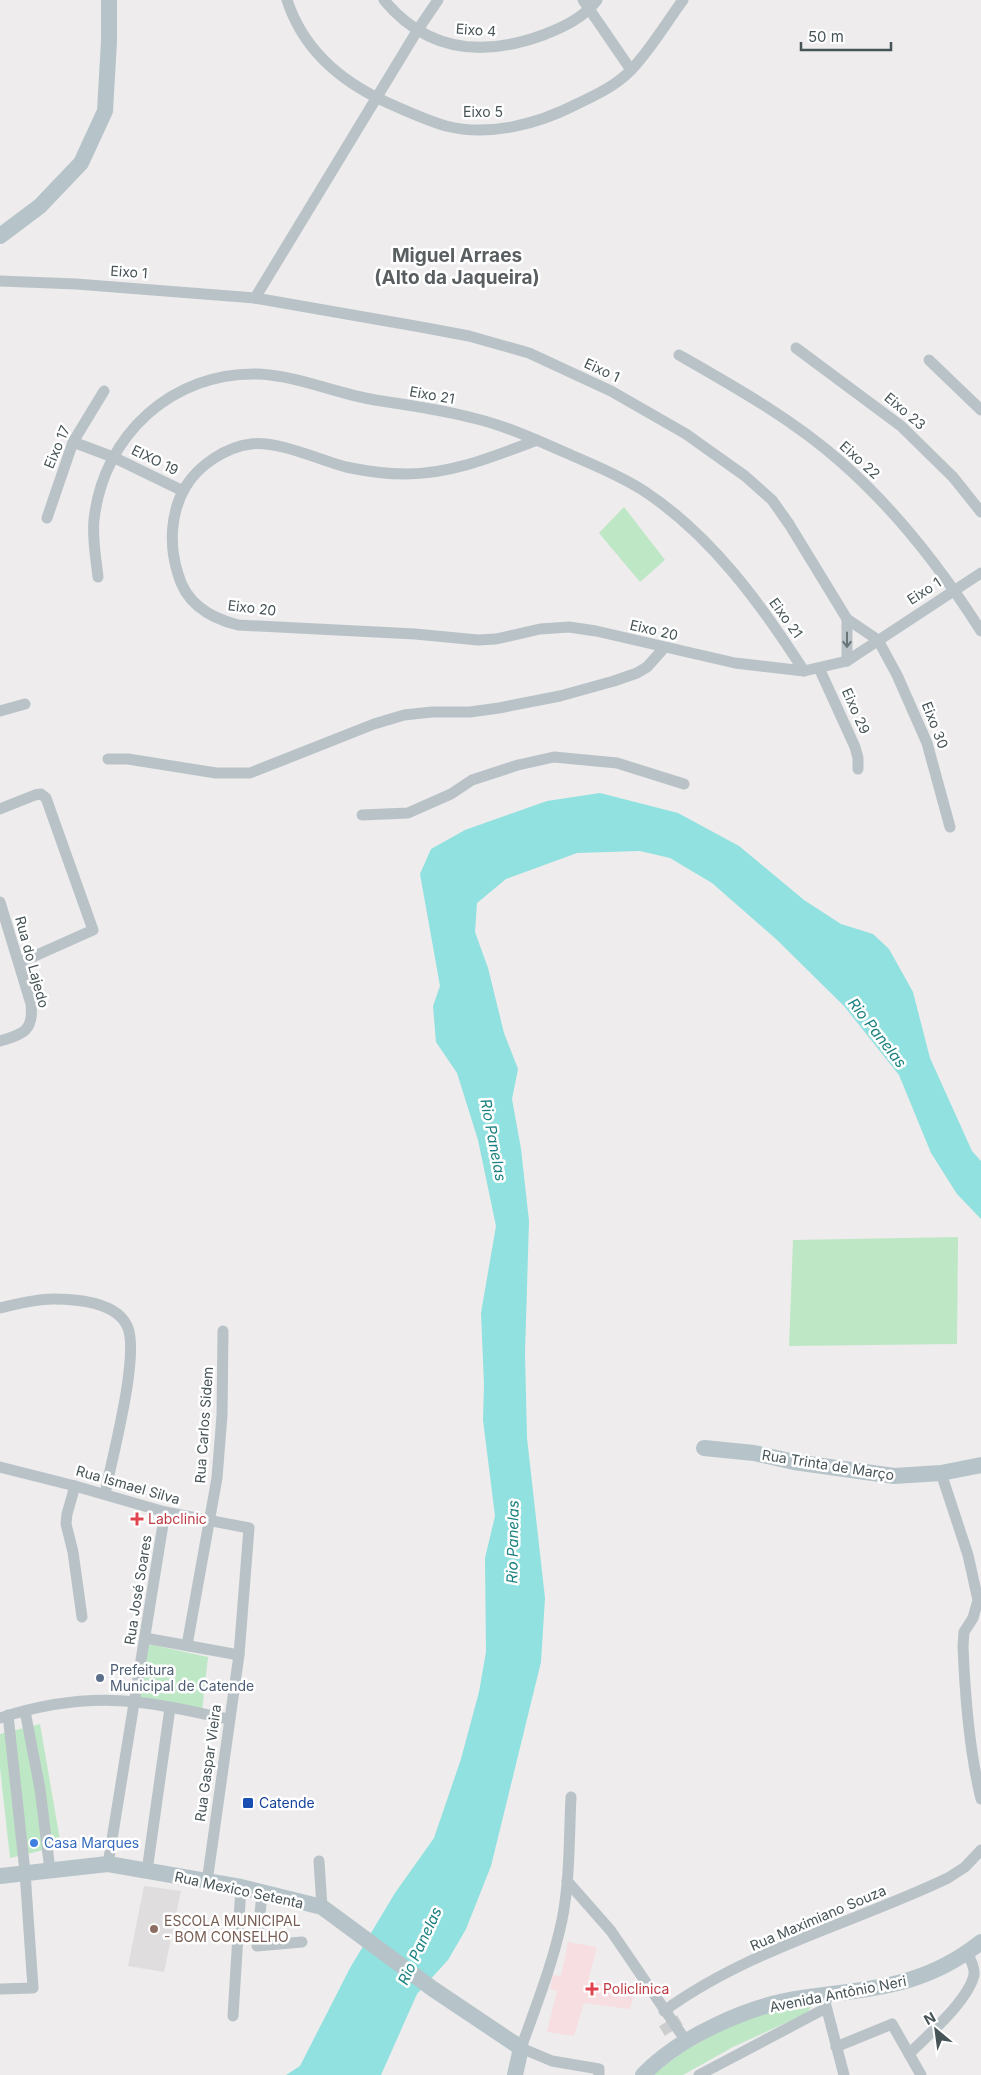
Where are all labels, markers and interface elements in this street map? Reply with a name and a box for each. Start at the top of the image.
street label: Eixo 4 [455,20,497,39]
scale bar [801,20,891,52]
text: 50 m [808,27,844,46]
street label: Eixo 5 [463,103,503,120]
district label: Miguel Arraes (Alto da Jaqueira) [374,244,540,289]
street label: Eixo 1 [110,262,148,281]
street label: Eixo 1 [582,354,623,385]
street label: Eixo 21 [408,382,456,407]
street label: Eixo 23 [881,388,929,433]
street label: Eixo 17 [40,423,73,471]
street label: Eixo 22 [837,437,884,482]
street label: EIXO 19 [129,441,182,478]
street label: Eixo 1 [904,573,944,608]
street label: Eixo 21 [766,594,807,641]
street label: Eixo 20 [227,596,277,619]
street label: Eixo 20 [628,616,680,643]
one-way arrow [842,631,852,647]
street label: Eixo 29 [839,685,874,736]
street label: Eixo 30 [919,699,952,751]
street label: Rua do Lajedo [12,914,53,1010]
water label: Rio Panelas [844,994,911,1071]
water label: Rio Panelas [476,1097,511,1183]
street label: Rua Carlos Sidem [191,1366,216,1484]
street label: Rua Trinta de Março [761,1446,895,1483]
street label: Rua Ismael Silva [74,1462,182,1507]
water label: Rio Panelas [502,1500,523,1584]
place label: Labclinic [148,1510,207,1527]
marker: Labclinic [130,1512,144,1526]
street label: Rua José Soares [120,1534,155,1646]
place label: Prefeitura Municipal de Catende [110,1661,254,1694]
marker: Prefeitura Municipal de Catende [94,1672,106,1684]
street label: Rua Gaspar Vieira [191,1703,224,1823]
place label: Catende [259,1794,315,1811]
marker: Catende [241,1796,255,1810]
place label: Casa Marques [44,1834,139,1851]
marker: Casa Marques [28,1837,40,1849]
street label: Rua Mexico Setenta [173,1868,305,1911]
street label: Rua Maximiano Souza [747,1881,888,1954]
water label: Rio Panelas [393,1904,446,1988]
place label: ESCOLA MUNICIPAL - BOM CONSELHO [164,1912,301,1945]
marker: ESCOLA MUNICIPAL - BOM CONSELHO [148,1923,160,1935]
street label: Avenida Antônio Neri [768,1972,908,2015]
place label: Policlinica [603,1980,669,1997]
marker: Policlinica [585,1982,599,1996]
north arrow [911,2005,961,2055]
text: N [921,2008,938,2028]

